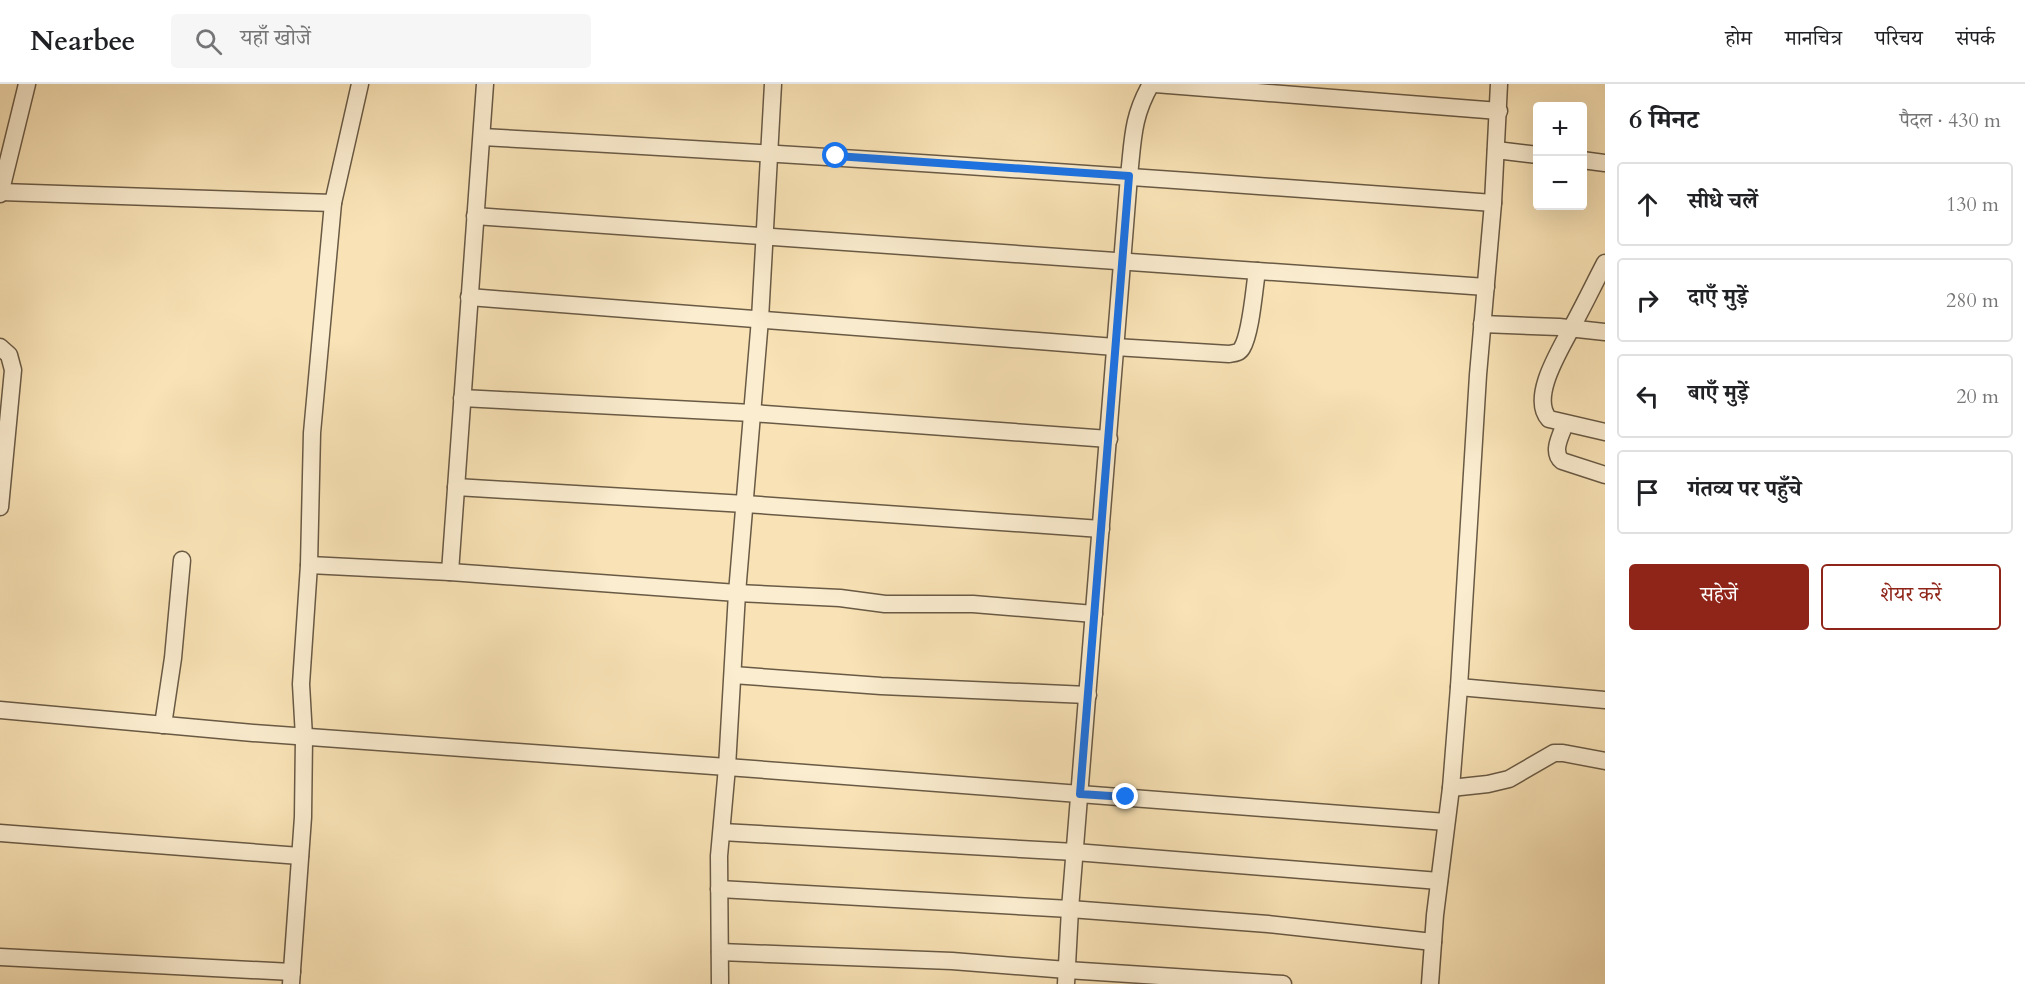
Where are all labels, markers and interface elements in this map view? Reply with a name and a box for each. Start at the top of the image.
search box [171,14,591,68]
text: Nearbee [30,22,135,60]
text: यहाँ खोजें [240,23,311,53]
text: होम [1725,24,1752,53]
text: मानचित्र [1785,24,1842,53]
text: परिचय [1875,24,1923,53]
text: संपर्क [1956,24,1995,53]
icon: search [192,25,225,58]
map controls [1533,102,1587,210]
button: + [1533,102,1587,156]
text: 6 मिनट [1629,102,1699,137]
text: पैदल · 430 m [1899,107,2001,134]
route start [822,142,848,168]
button: − [1533,156,1587,210]
text: सीधे चलें [1688,186,1758,216]
icon: ahead [1631,188,1664,221]
text: 130 m [1946,191,1999,218]
text: दाएँ मुड़ें [1688,282,1748,312]
icon: right [1631,284,1664,317]
text: 280 m [1946,287,1999,314]
text: बाएँ मुड़ें [1688,378,1748,408]
icon: left [1631,380,1664,413]
text: 20 m [1956,383,1999,410]
text: गंतव्य पर पहुँचे [1688,474,1802,504]
icon: arrive [1631,476,1664,509]
button: सहेजें [1629,564,1809,630]
button: शेयर करें [1821,564,2001,630]
route end [1112,783,1138,809]

